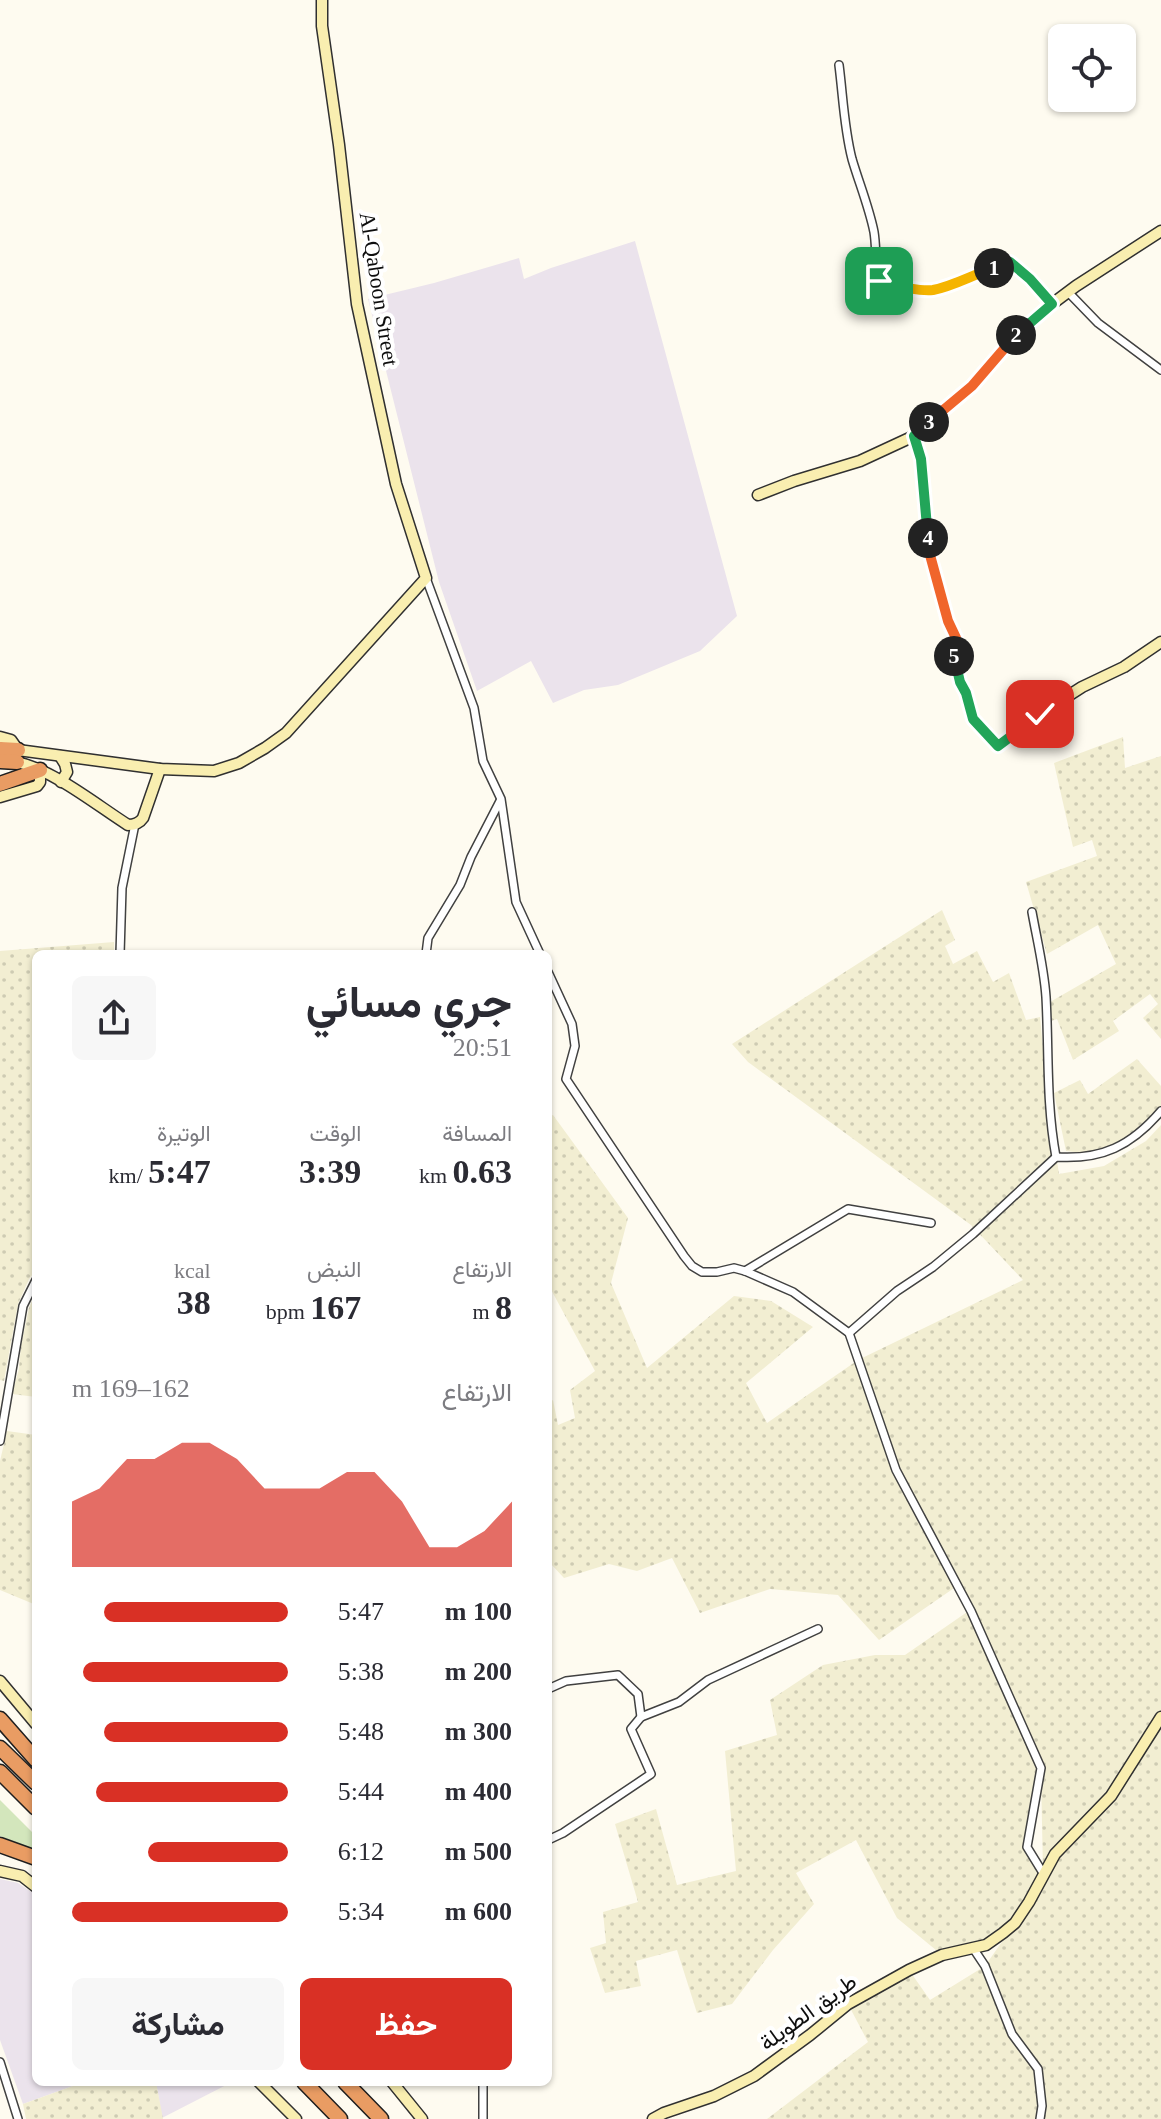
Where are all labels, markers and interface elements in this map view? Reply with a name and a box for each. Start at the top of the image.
map controls [1048,24,1136,112]
button: locate [1048,24,1136,112]
street label: Al-Qaboon Street [354,210,404,368]
pin [845,247,913,315]
pin: 1 [974,248,1014,288]
text: 1 [989,255,1000,280]
icon: arrive [857,259,901,303]
pin: 2 [996,315,1036,355]
text: 2 [1011,322,1022,347]
pin: 3 [909,402,949,442]
text: 3 [924,409,935,434]
pin: 4 [908,518,948,558]
text: 4 [923,525,934,550]
pin: 5 [934,636,974,676]
text: 5 [949,643,960,668]
pin [1006,680,1074,748]
icon: check [1018,692,1062,736]
button: share [72,976,156,1060]
text: جري مسائي [306,978,512,1027]
text: 20:51 [453,1033,512,1062]
text: الوتيرة [157,1121,211,1146]
text: الوقت [310,1121,361,1146]
text: المسافة [442,1121,512,1146]
text: 5:47 [148,1153,211,1190]
text: 3:39 [299,1153,361,1190]
text: 0.63 [453,1153,512,1190]
text: /km [109,1163,148,1188]
text: km [419,1163,453,1188]
text: النبض [307,1257,361,1282]
text: الارتفاع [452,1257,512,1282]
text: kcal [174,1258,211,1283]
text: 38 [177,1284,211,1321]
text: 167 [310,1289,361,1326]
text: 8 [495,1289,512,1326]
text: bpm [266,1299,310,1324]
text: m [472,1299,495,1324]
text: 162–169 m [72,1374,190,1403]
text: الارتفاع [441,1378,512,1407]
text: 5:47 [338,1597,384,1626]
text: 100 m [445,1597,512,1626]
text: 5:38 [338,1657,384,1686]
text: 200 m [445,1657,512,1686]
text: 5:48 [338,1717,384,1746]
text: 300 m [445,1717,512,1746]
text: 5:44 [338,1777,384,1806]
text: 400 m [445,1777,512,1806]
text: 6:12 [338,1837,384,1866]
text: 500 m [445,1837,512,1866]
text: 5:34 [338,1897,384,1926]
text: 600 m [445,1897,512,1926]
street label: طريق الطويلة [755,1969,862,2056]
button: مشاركة [72,1978,284,2070]
button: حفظ [300,1978,512,2070]

